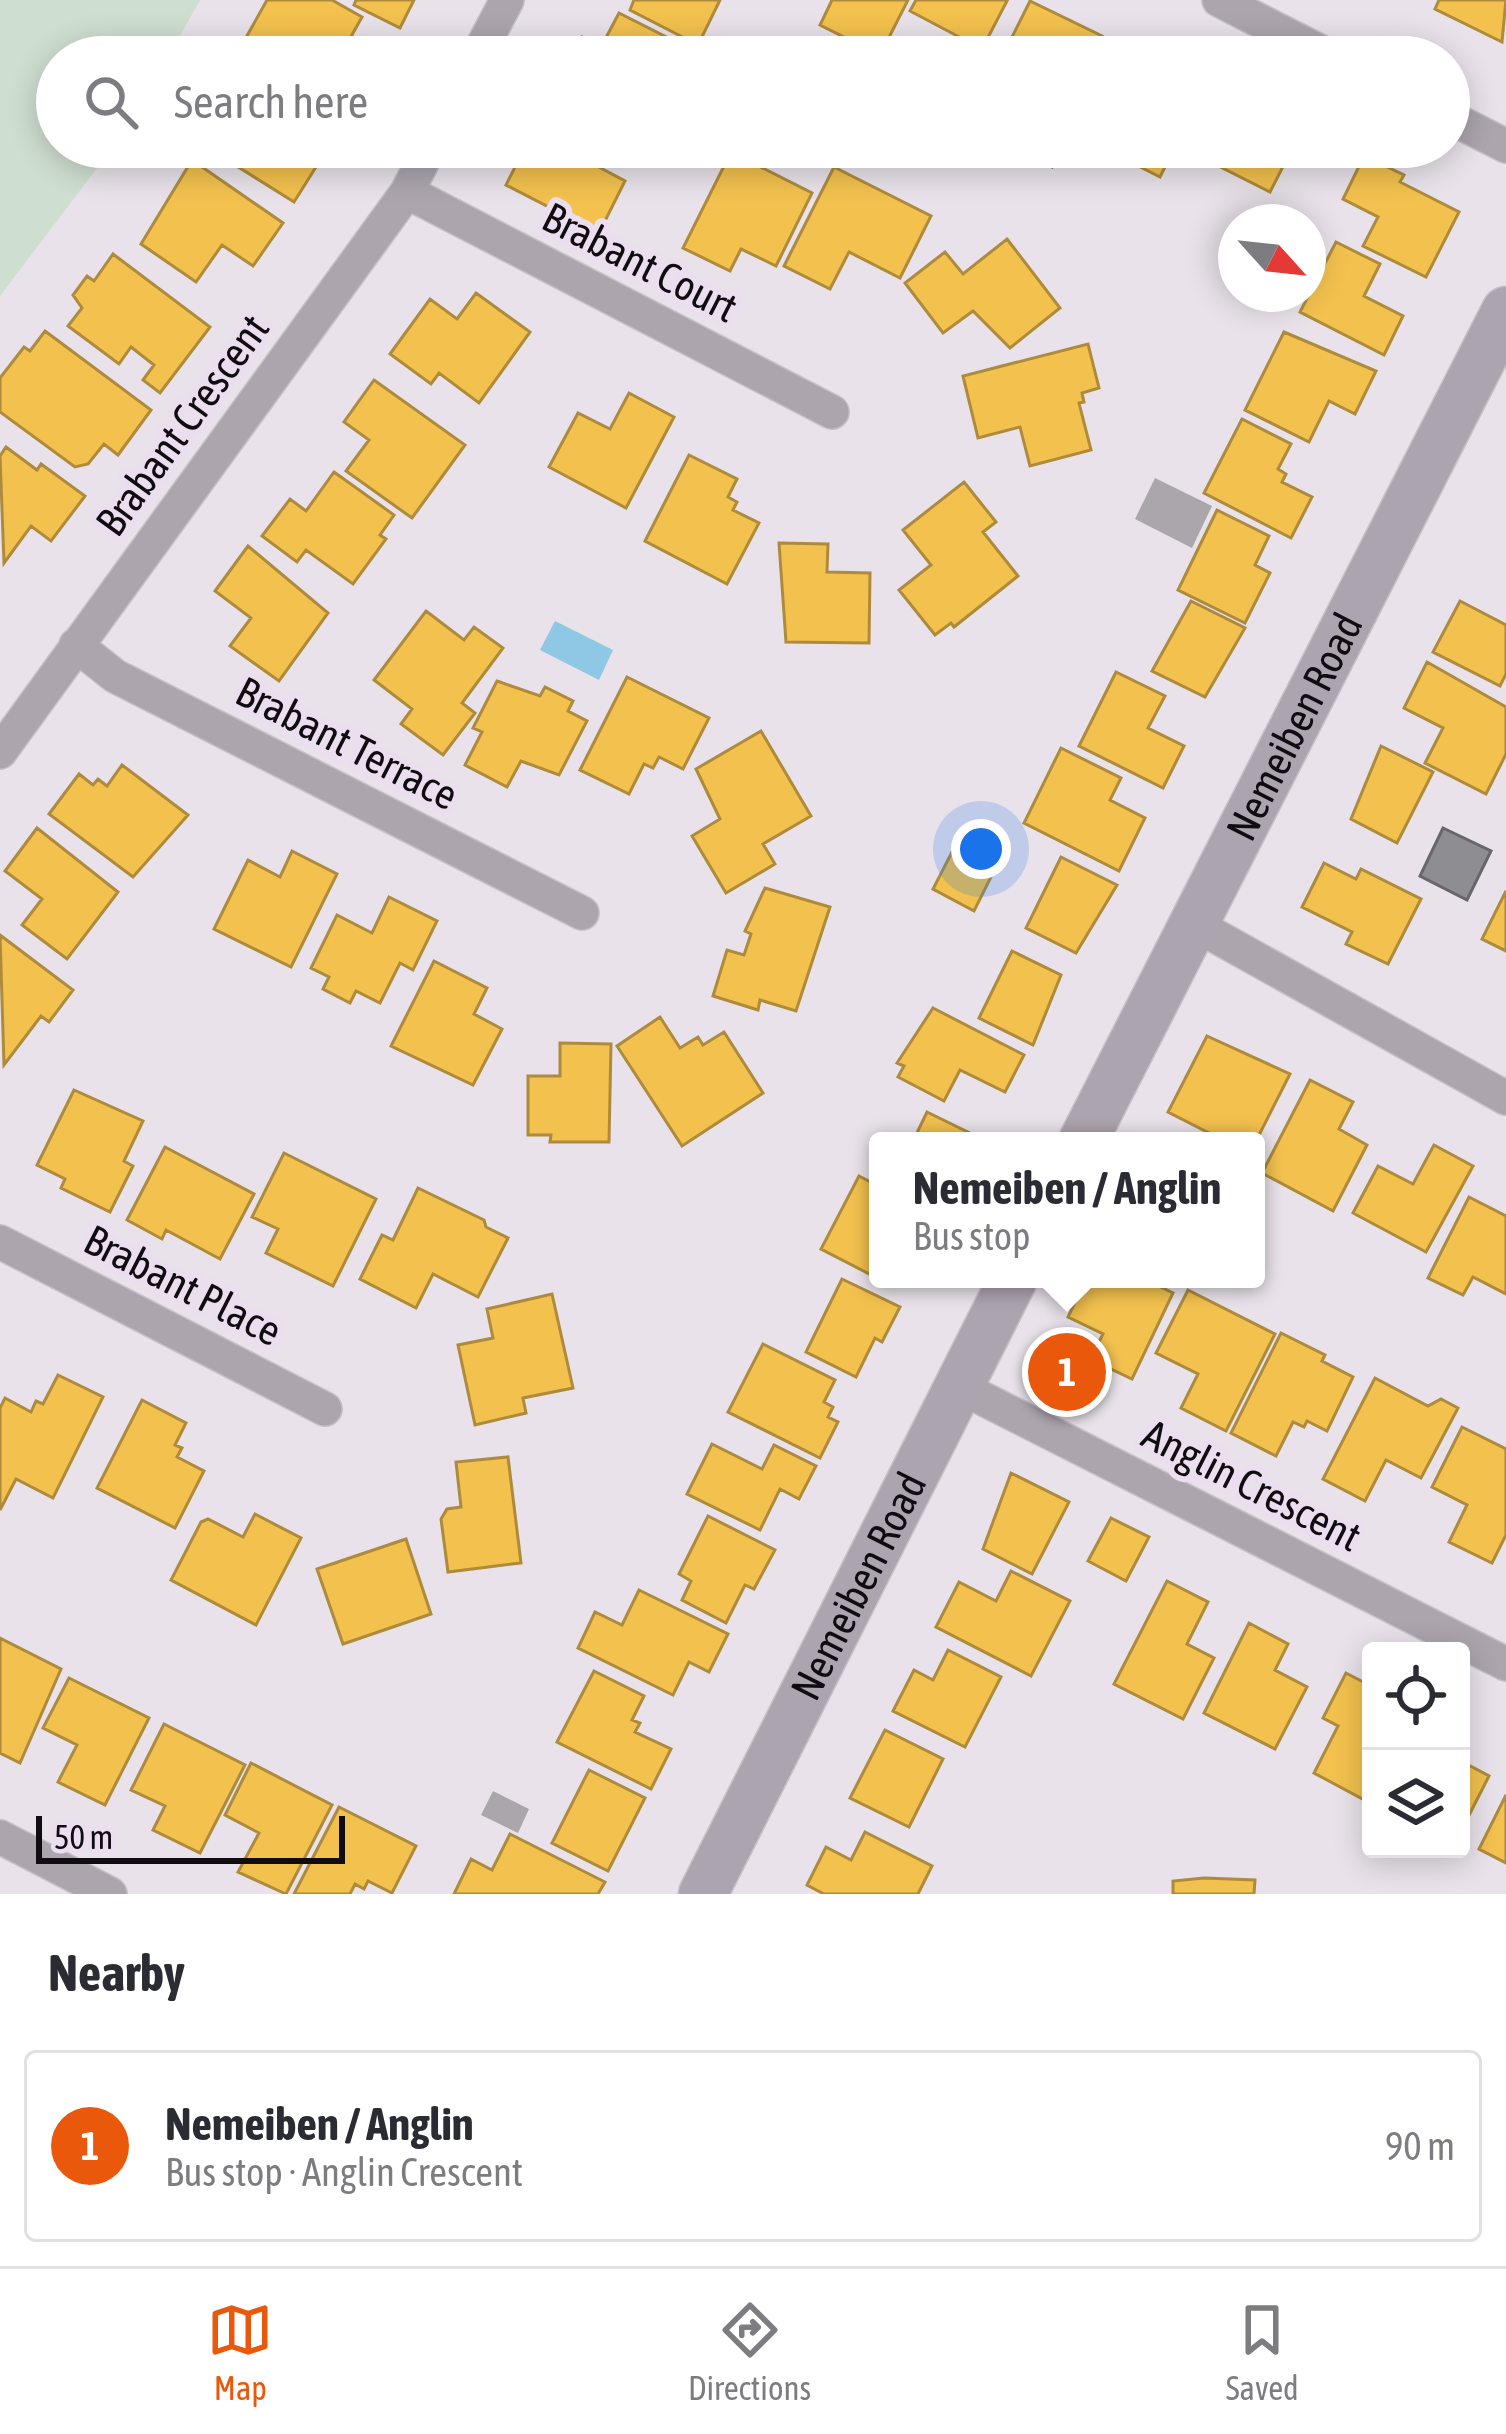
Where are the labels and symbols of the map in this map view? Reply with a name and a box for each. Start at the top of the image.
street label: Brabant Court [535,193,745,331]
north arrow [1218,204,1326,312]
street label: Brabant Crescent [86,305,278,545]
street label: Nemeiben Road [1216,605,1372,848]
street label: Brabant Terrace [228,667,466,819]
your location [951,819,1011,879]
street label: Brabant Place [77,1215,289,1355]
pin: 1 [1028,1327,1106,1417]
street label: Anglin Crescent [1135,1410,1369,1560]
street label: Nemeiben Road [781,1464,936,1708]
scale bar [36,1810,345,1863]

